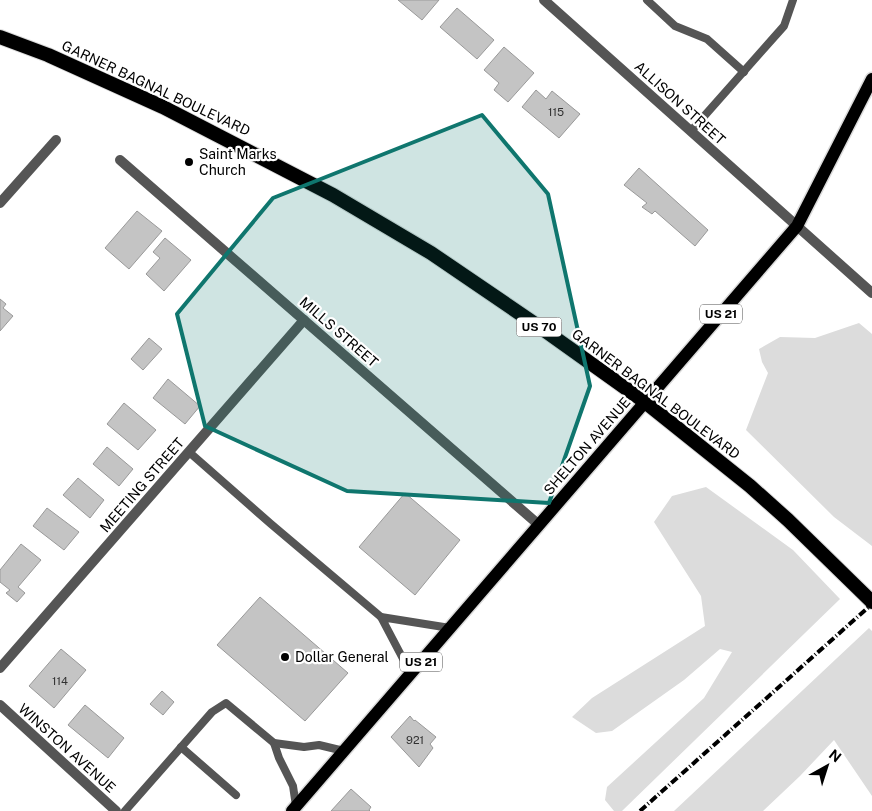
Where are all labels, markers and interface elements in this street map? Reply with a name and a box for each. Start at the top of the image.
street label: GARNER BAGNAL BOULEVARD [59,37,253,139]
street label: ALLISON STREET [631,58,729,148]
house number: 115 [548,106,564,118]
place label: Saint Marks Church [199,146,277,178]
marker: Saint Marks Church [183,156,195,168]
street label: MILLS STREET [297,294,381,370]
road number: US 21 [700,304,742,324]
road number: US 70 [516,318,562,337]
street label: GARNER BAGNAL BOULEVARD [569,326,743,462]
street label: SHELTON AVENUE [540,394,634,498]
street label: MEETING STREET [97,435,187,535]
place label: Dollar General [295,649,389,665]
marker: Dollar General [279,651,291,663]
road number: US 21 [400,652,442,672]
house number: 114 [52,675,68,687]
street label: WINSTON AVENUE [15,700,119,796]
house number: 921 [406,734,424,746]
north arrow [802,741,852,791]
text: N [826,746,844,766]

